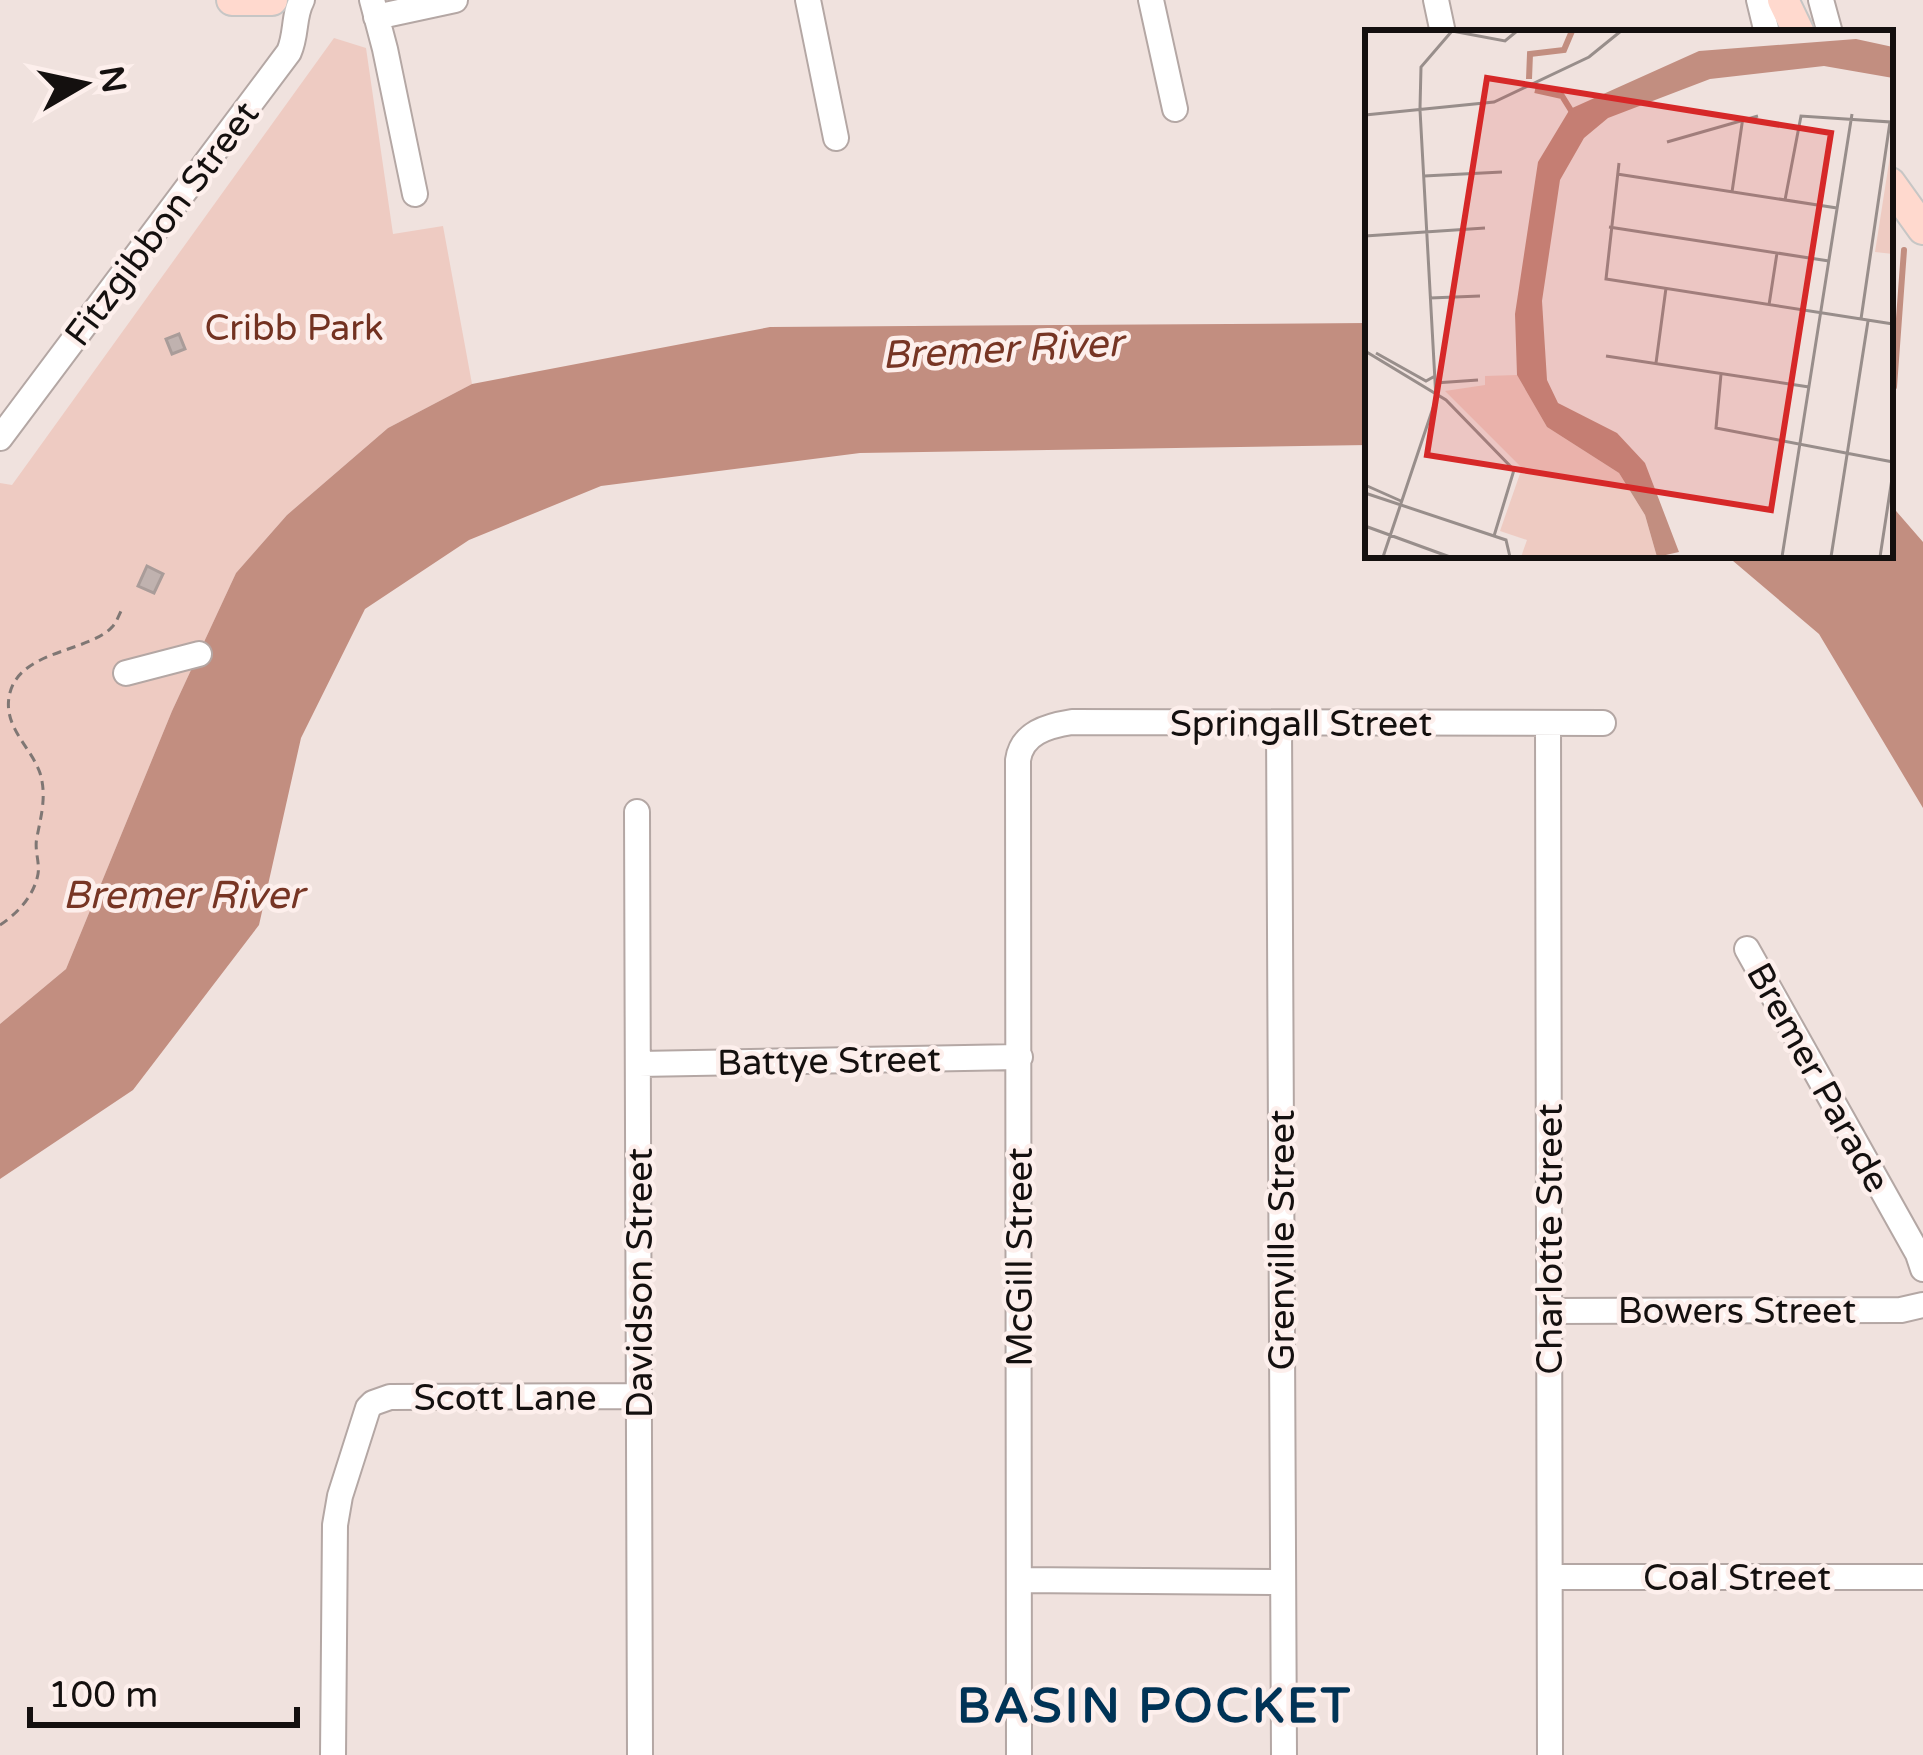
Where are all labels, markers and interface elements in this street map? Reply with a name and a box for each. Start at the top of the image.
north arrow [24,24,144,144]
inset map [1365,30,1893,558]
text: N [91,63,133,96]
street label: Fitzgibbon Street [56,93,268,355]
park label: Cribb Park [204,307,384,350]
water label: Bremer River [880,319,1129,379]
street label: Springall Street [1170,703,1432,746]
water label: Bremer River [62,872,309,919]
street label: Bremer Parade [1737,956,1898,1200]
street label: Battye Street [717,1038,941,1085]
street label: Charlotte Street [1529,1103,1572,1375]
street label: Grenville Street [1261,1109,1304,1371]
street label: McGill Street [999,1147,1042,1367]
street label: Davidson Street [619,1148,662,1418]
street label: Bowers Street [1618,1290,1856,1333]
street label: Scott Lane [413,1377,597,1420]
street label: Coal Street [1643,1557,1831,1600]
scale bar [30,1653,297,1727]
text: 100 m [48,1674,158,1717]
district label: BASIN POCKET [957,1678,1353,1736]

